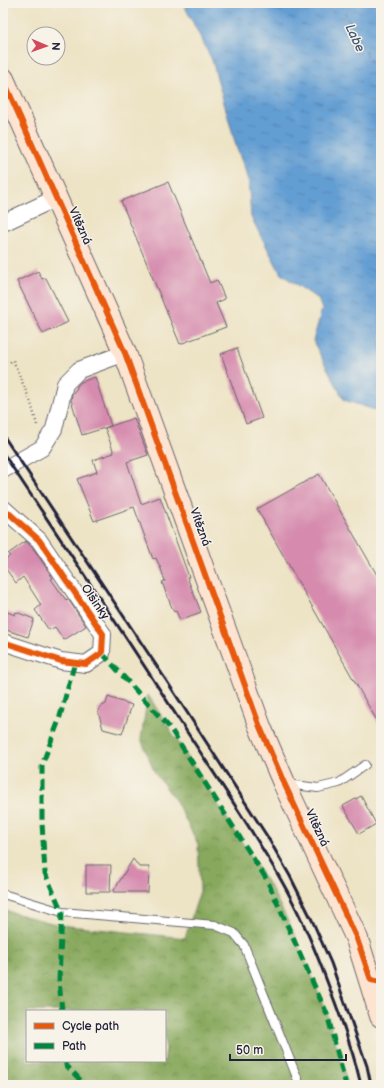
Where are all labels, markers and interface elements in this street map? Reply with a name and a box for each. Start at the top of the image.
water label: Labe [342,21,369,55]
north arrow [26,26,66,66]
text: N [49,42,62,51]
street label: Vítězná [65,205,95,247]
street label: Vítězná [186,506,214,548]
street label: Olšinky [78,581,113,623]
street label: Vítězná [302,807,332,849]
legend [26,1010,166,1062]
text: Cycle path [62,1019,119,1034]
scale bar [230,1036,346,1062]
text: Path [62,1039,87,1054]
text: 50 m [236,1043,263,1058]

